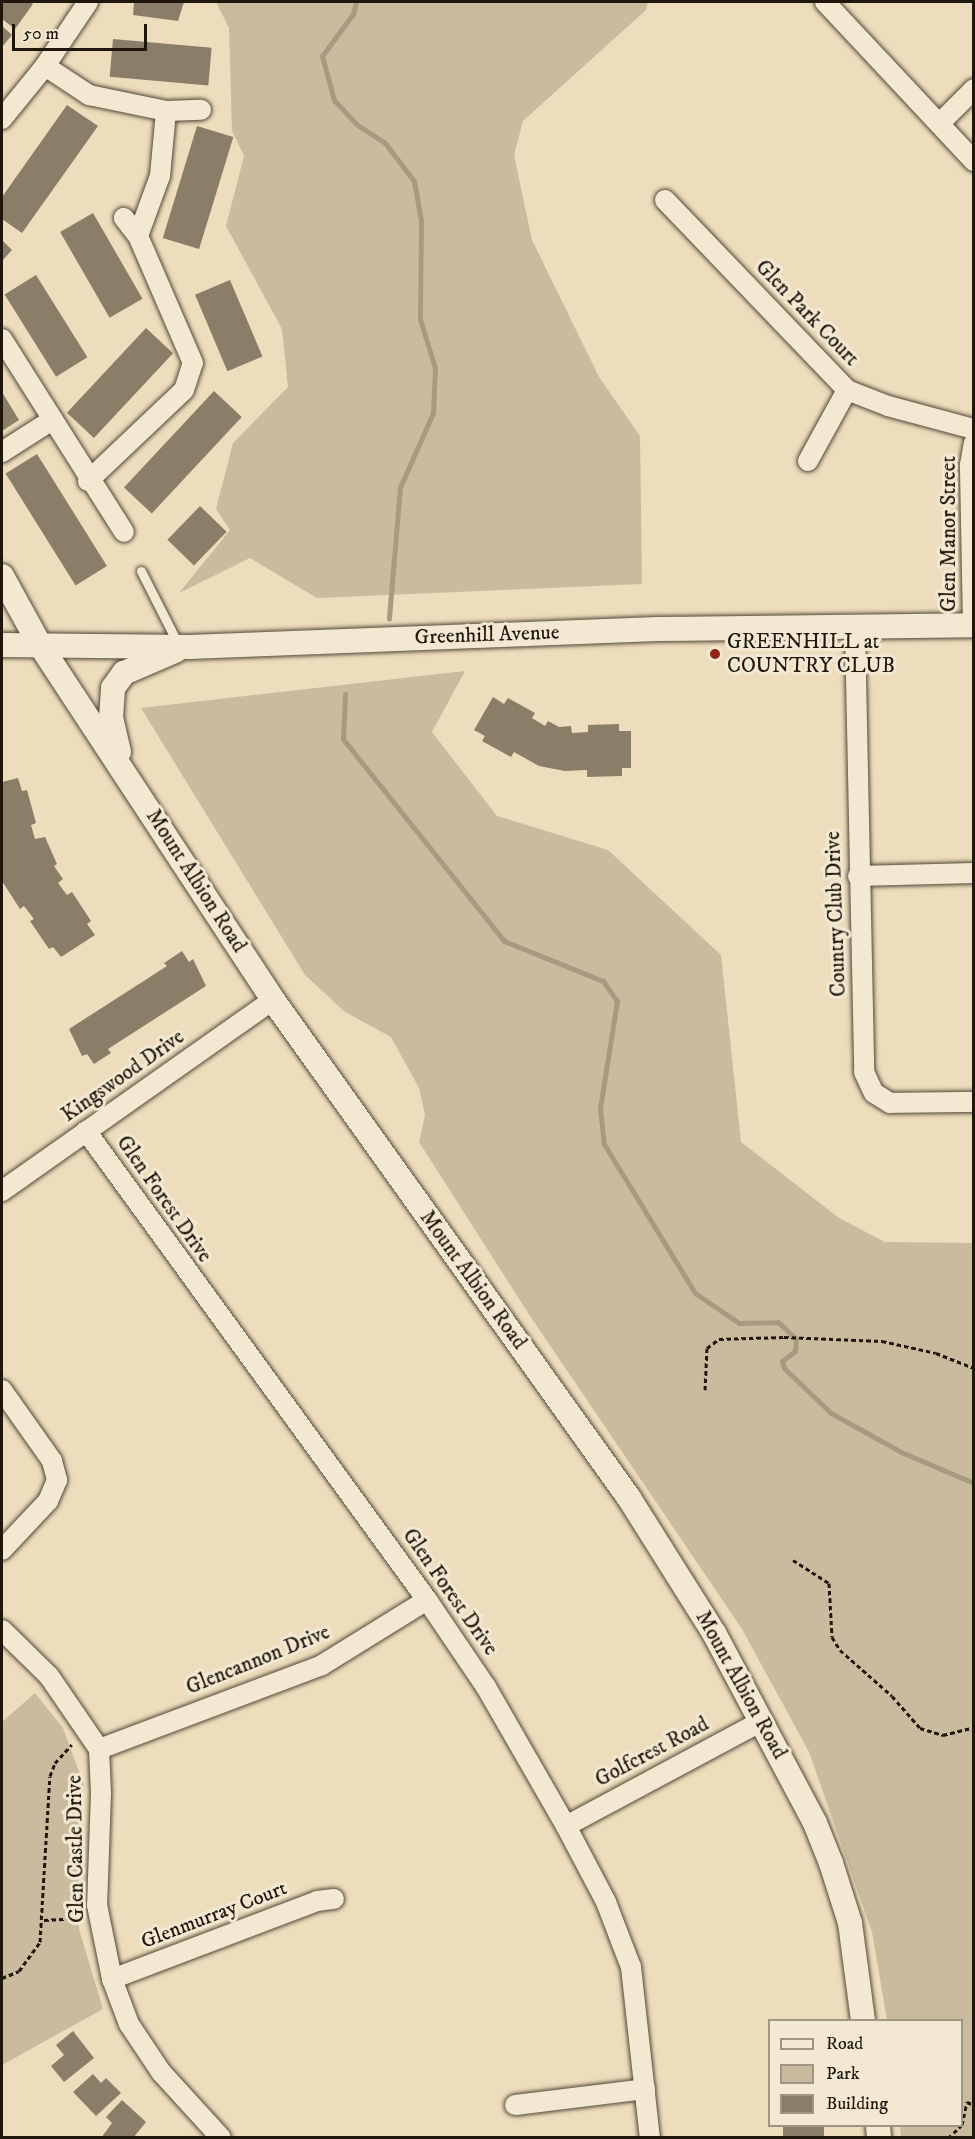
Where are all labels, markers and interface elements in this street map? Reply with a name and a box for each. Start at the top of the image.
scale bar [15,12,150,50]
text: 50 m [23,23,59,45]
street label: Glen Park Court [750,255,864,371]
street label: Glen Manor Street [936,456,962,612]
street label: Greenhill Avenue [414,620,560,650]
place label: GREENHILL at COUNTRY CLUB [727,629,895,679]
marker: GREENHILL at COUNTRY CLUB [708,647,722,661]
street label: Mount Albion Road [140,805,252,957]
street label: Country Club Drive [821,831,851,997]
street label: Kingswood Drive [57,1024,189,1128]
street label: Glen Forest Drive [111,1131,217,1267]
street label: Mount Albion Road [414,1206,532,1354]
street label: Glen Forest Drive [397,1524,503,1660]
street label: Mount Albion Road [690,1607,792,1763]
street label: Glencannon Drive [182,1620,334,1700]
street label: Golfcrest Road [591,1712,713,1792]
street label: Glen Castle Drive [62,1775,90,1923]
street label: Glenmurray Court [138,1876,290,1954]
legend [768,2019,963,2127]
text: Road [826,2033,863,2055]
text: Park [826,2063,860,2085]
text: Building [826,2093,888,2115]

